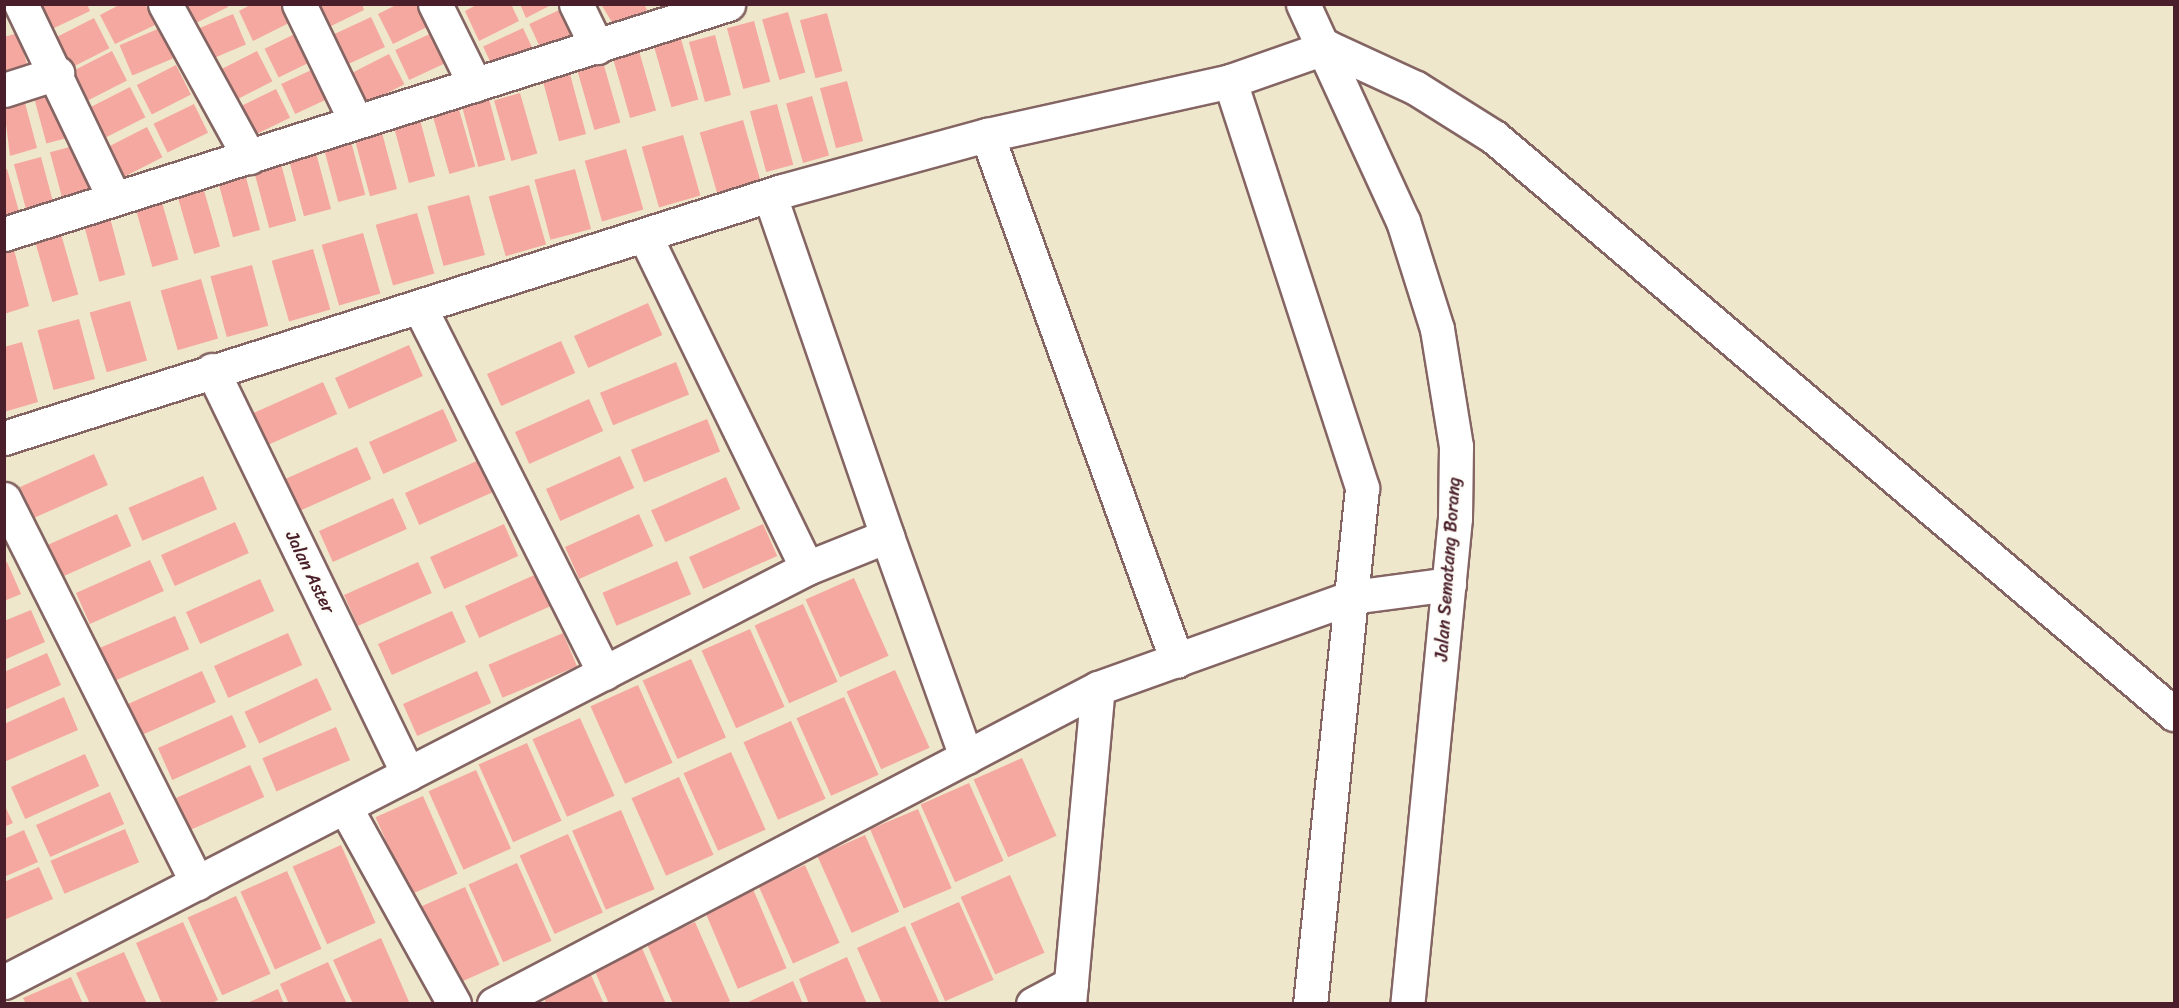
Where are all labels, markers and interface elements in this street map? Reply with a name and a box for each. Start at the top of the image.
street label: Jalan Sematang Borang [1431,476,1465,662]
street label: Jalan Aster [280,527,340,617]

